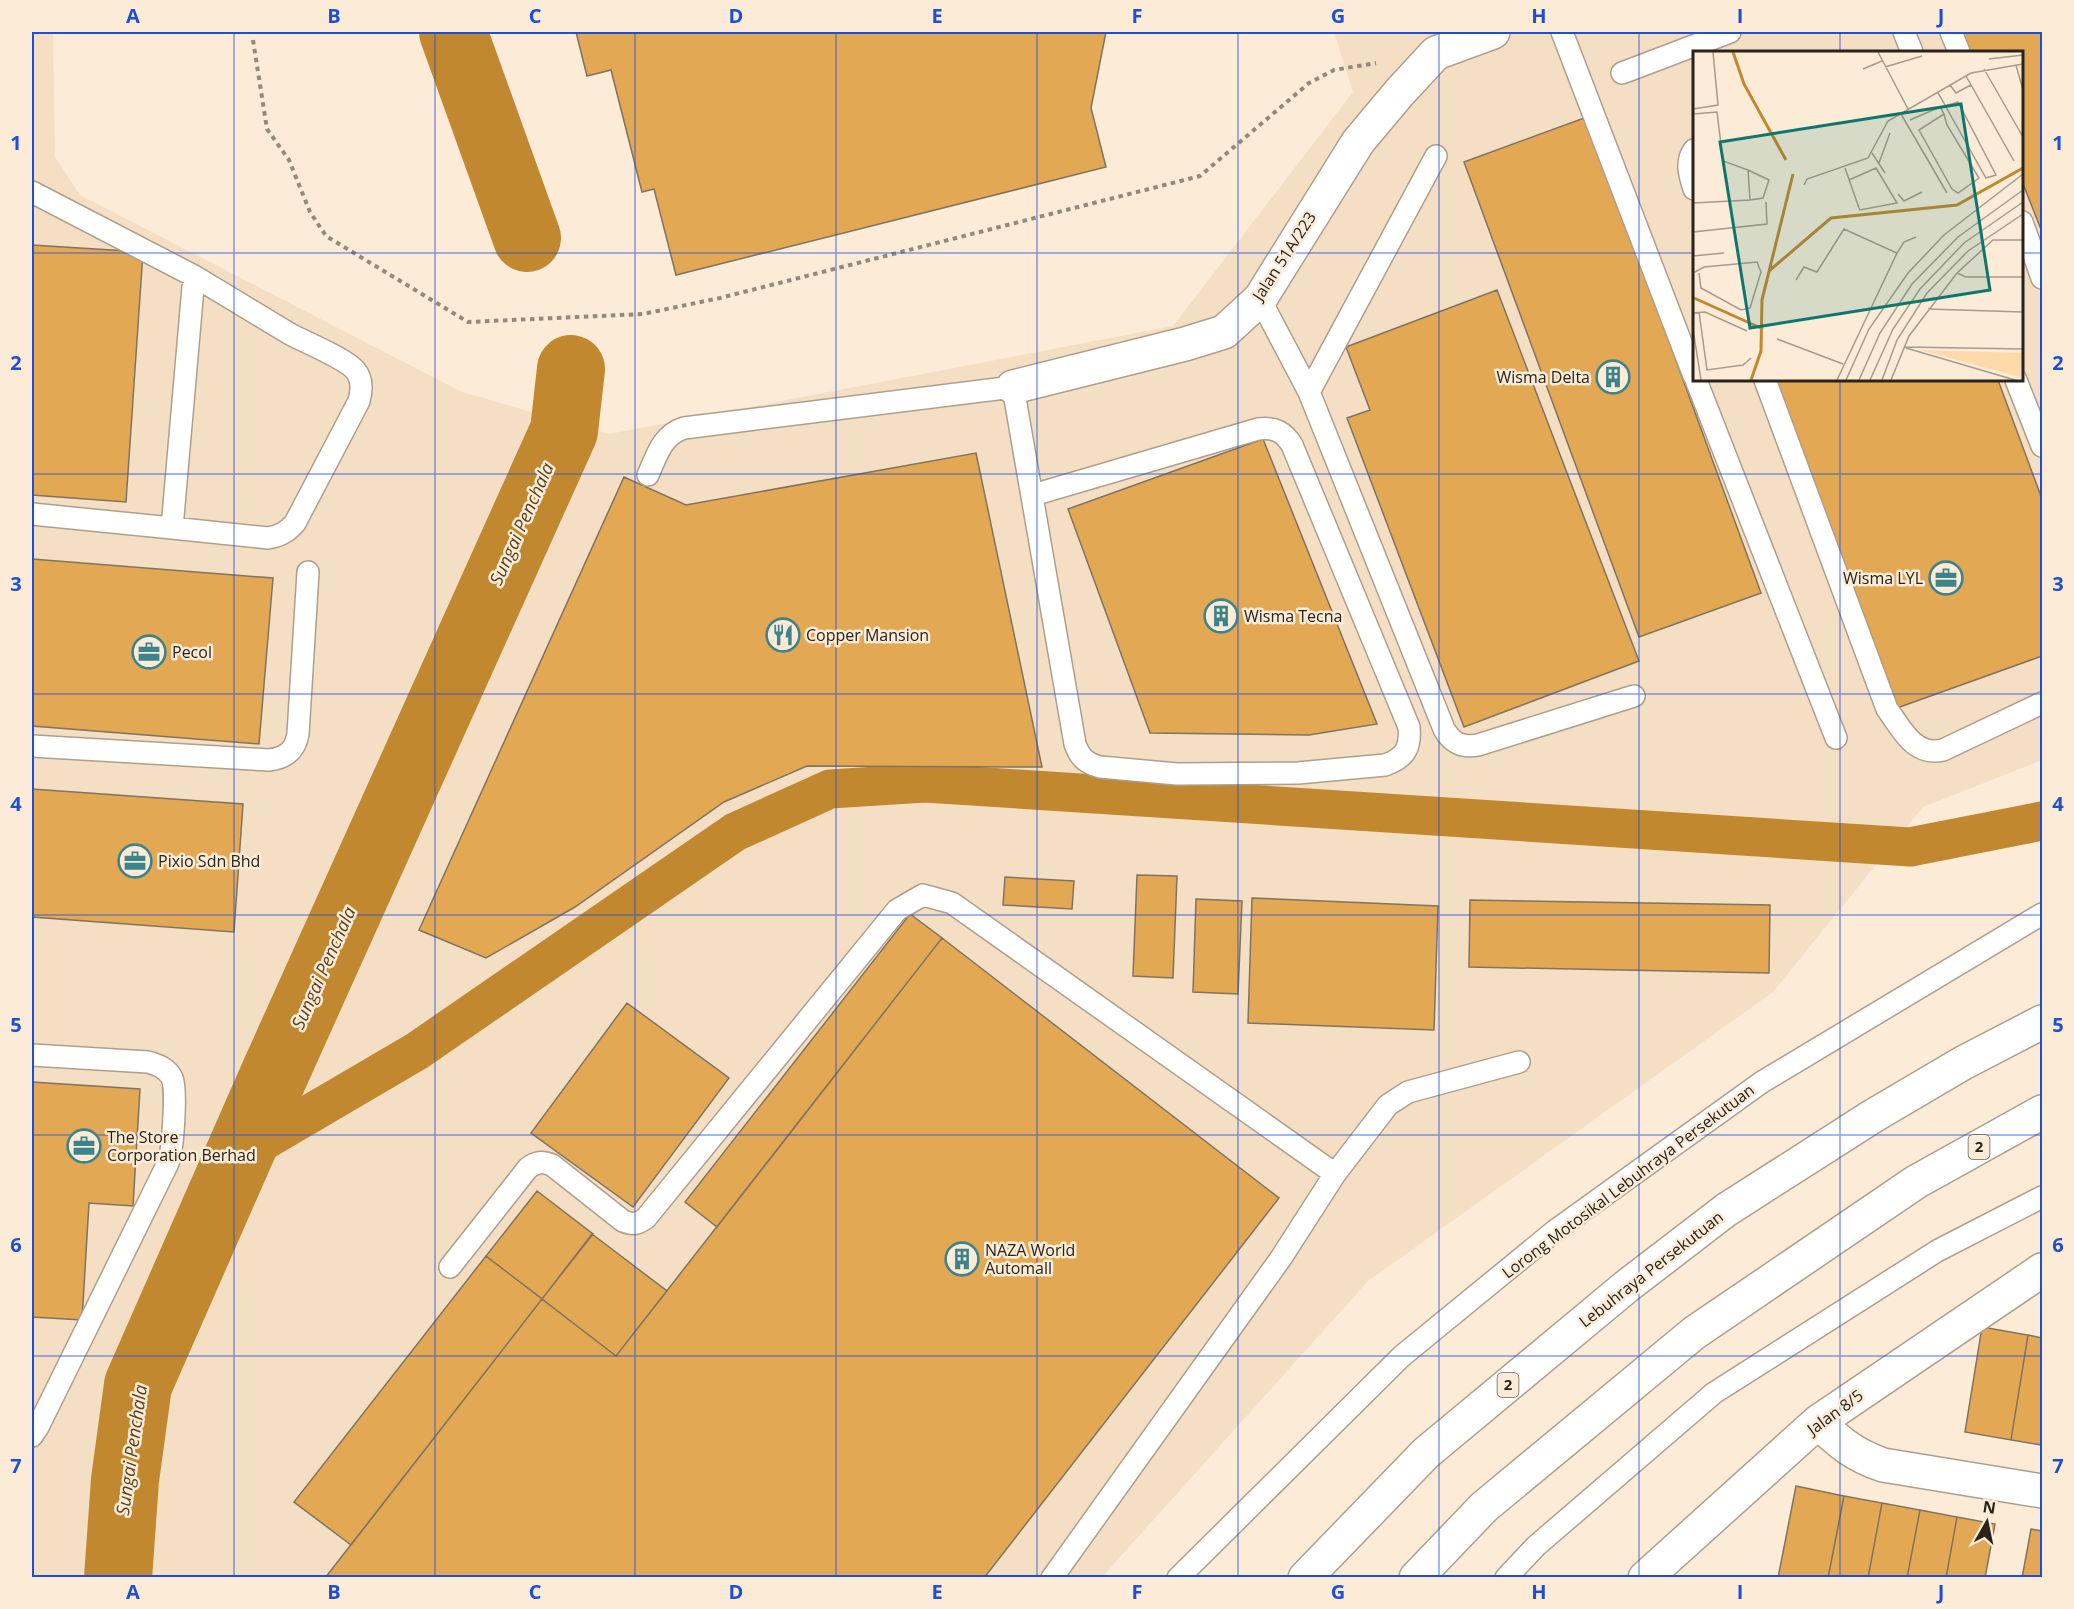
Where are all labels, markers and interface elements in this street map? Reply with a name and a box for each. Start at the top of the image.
text: A [126,2,140,29]
text: B [327,2,341,29]
text: C [529,2,542,29]
text: D [729,2,743,29]
text: E [931,2,943,29]
text: F [1132,2,1142,29]
text: G [1331,2,1345,29]
text: H [1531,2,1547,29]
text: I [1737,2,1743,29]
text: J [1936,2,1944,29]
inset map [1693,51,2023,381]
text: 1 [10,129,22,156]
text: 1 [2052,129,2064,156]
street label: Jalan 51A/223 [1246,207,1321,306]
text: 2 [10,349,22,376]
text: 2 [2052,349,2064,376]
building icon: Wisma Delta [1595,359,1631,395]
place label: Wisma Delta [1496,366,1590,388]
water label: Sungai Penchala [483,459,559,589]
office icon: Wisma LYL [1928,560,1964,596]
place label: Wisma LYL [1843,567,1923,589]
text: 3 [10,570,22,597]
text: 3 [2052,570,2064,597]
building icon: Wisma Tecna [1203,598,1239,634]
place label: Wisma Tecna [1244,605,1342,627]
restaurant icon: Copper Mansion [765,617,801,653]
place label: Copper Mansion [806,624,929,646]
office icon: Pecol [131,634,167,670]
place label: Pecol [172,641,212,663]
text: 4 [10,790,22,817]
text: 4 [2052,790,2064,817]
office icon: Pixio Sdn Bhd [117,843,153,879]
place label: Pixio Sdn Bhd [158,850,260,872]
water label: Sungai Penchala [285,903,361,1033]
text: 5 [10,1011,22,1038]
text: 5 [2052,1011,2064,1038]
street label: Lorong Motosikal Lebuhraya Persekutuan [1498,1080,1758,1282]
place label: The Store Corporation Berhad [107,1126,256,1166]
office icon: The Store Corporation Berhad [66,1128,102,1164]
road number: 2 [1968,1135,1990,1159]
street label: Lebuhraya Persekutuan [1575,1207,1727,1331]
text: 6 [10,1231,22,1258]
text: 6 [2052,1231,2064,1258]
place label: NAZA World Automall [985,1239,1075,1279]
building icon: NAZA World Automall [944,1241,980,1277]
road number: 2 [1498,1373,1518,1397]
water label: Sungai Penchala [110,1383,152,1517]
street label: Jalan 8/5 [1801,1384,1867,1441]
text: 7 [10,1452,22,1479]
text: 7 [2052,1452,2064,1479]
north arrow [1957,1492,2017,1552]
text: N [1981,1495,1997,1519]
text: A [126,1578,140,1605]
text: B [327,1578,341,1605]
text: C [529,1578,542,1605]
text: D [729,1578,743,1605]
text: E [931,1578,943,1605]
text: F [1132,1578,1142,1605]
text: G [1331,1578,1345,1605]
text: H [1531,1578,1547,1605]
text: I [1737,1578,1743,1605]
text: J [1936,1578,1944,1605]

